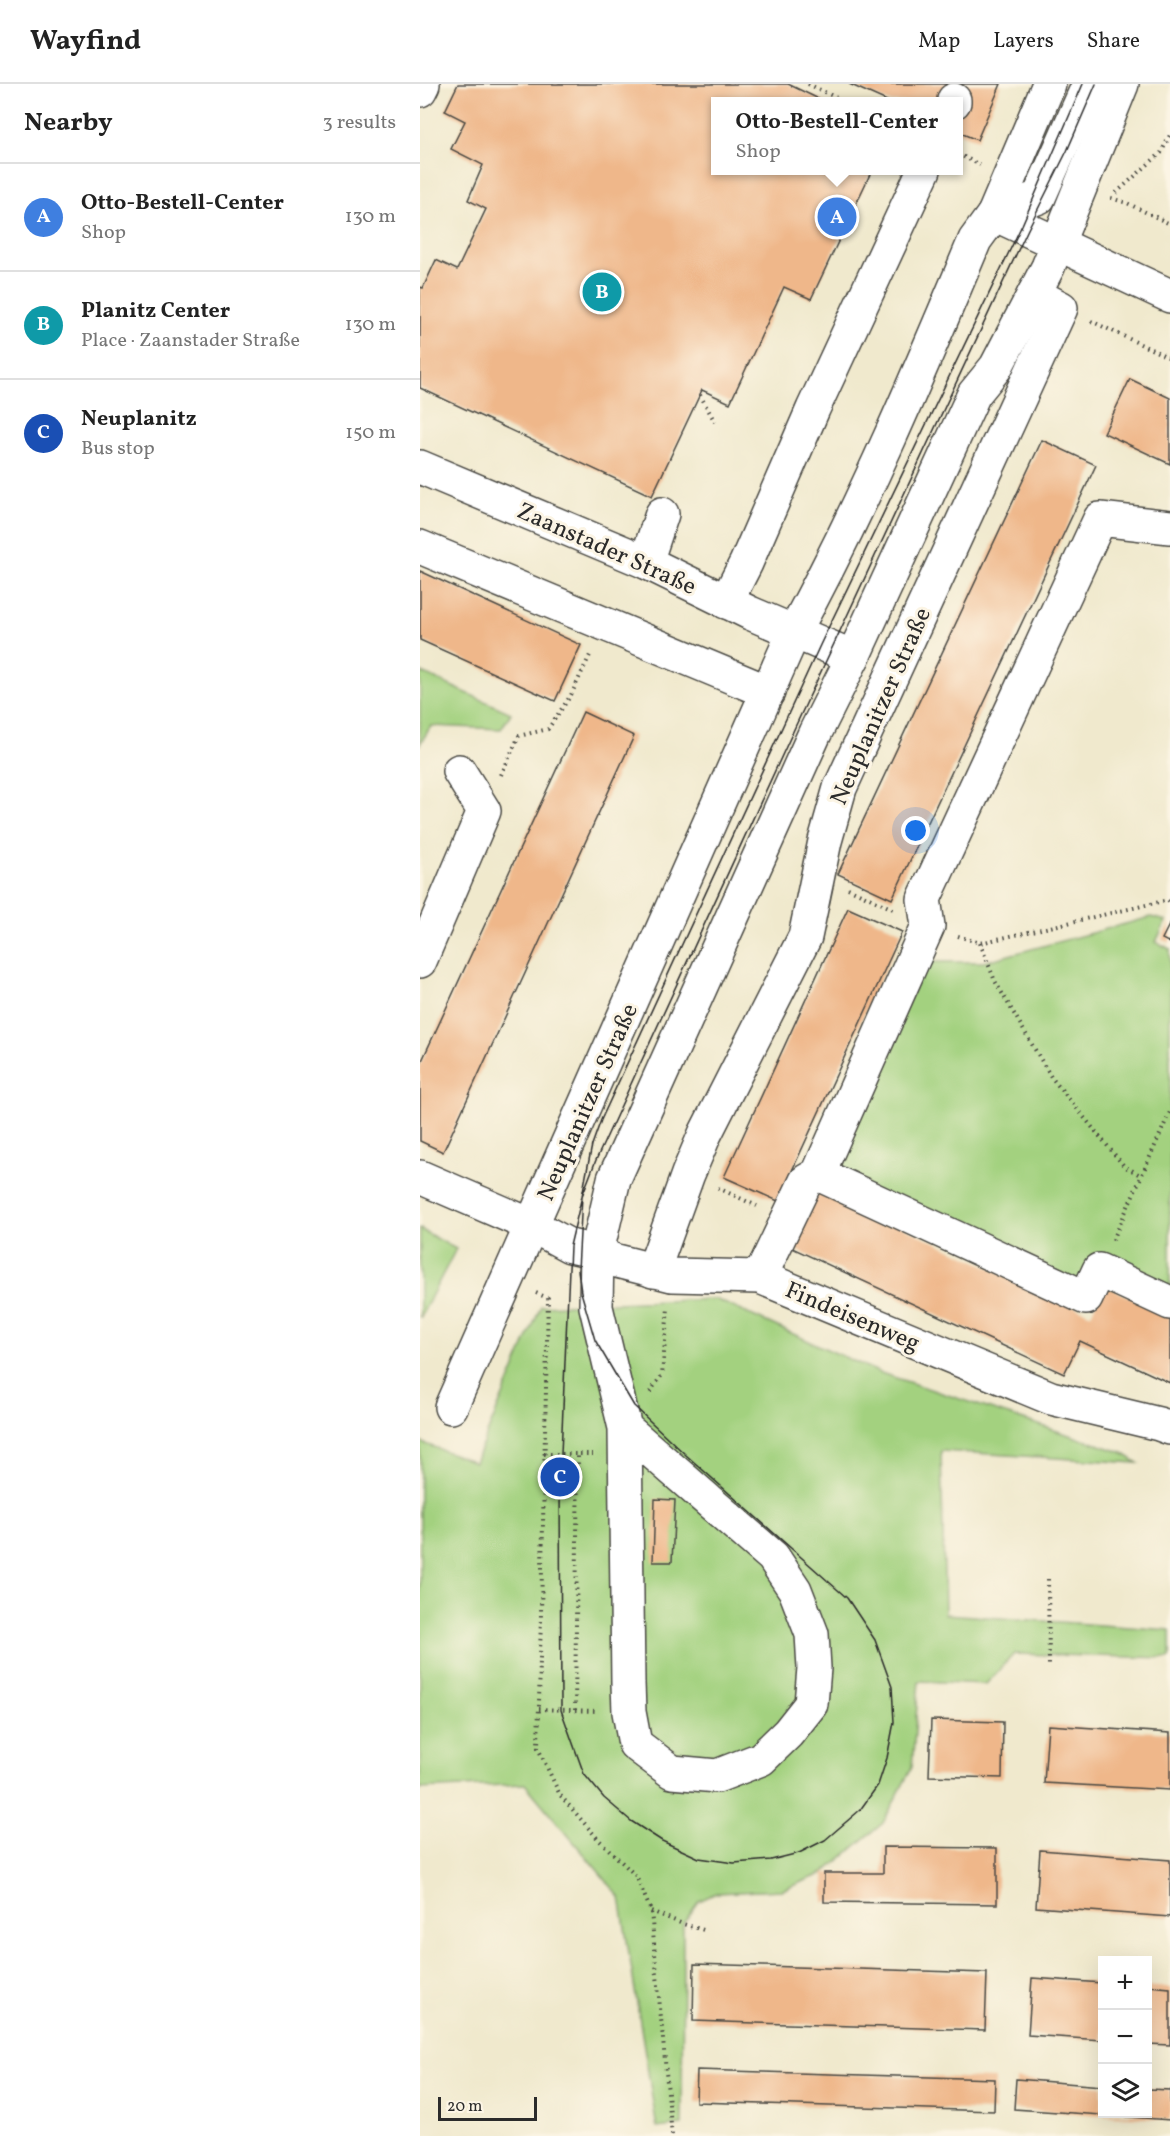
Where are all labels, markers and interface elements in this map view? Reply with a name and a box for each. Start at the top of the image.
text: Wayfind [30,22,141,61]
text: Map [918,27,960,56]
text: Layers [993,27,1054,56]
text: Share [1087,27,1140,56]
popup [711,97,963,175]
text: Nearby [24,105,113,141]
text: Otto-Bestell-Center [736,107,938,138]
text: 3 results [322,109,396,137]
text: Shop [736,138,781,166]
text: Otto-Bestell-Center [81,188,284,219]
pin: A [818,194,856,240]
text: A [36,203,51,231]
text: 130 m [345,203,396,231]
text: Shop [81,219,126,247]
pin: B [582,270,621,314]
text: Planitz Center [81,296,230,327]
text: B [37,311,50,339]
text: 130 m [345,311,396,339]
text: Place · Zaanstader Straße [81,327,300,355]
text: Neuplanitz [81,404,197,435]
text: C [37,419,50,447]
text: 150 m [345,419,396,447]
text: Bus stop [81,435,155,463]
street label: Zaanstader Straße [511,495,701,605]
street label: Neuplanitzer Straße [823,603,941,811]
your location [901,816,930,845]
street label: Neuplanitzer Straße [530,999,648,1207]
street label: Findeisenweg [780,1274,925,1362]
pin: C [540,1454,580,1500]
map controls [1098,1956,1152,2118]
button: + [1098,1956,1152,2010]
button: − [1098,2010,1152,2064]
button: layers [1098,2064,1152,2118]
scale bar [438,2094,537,2122]
text: 20 m [447,2096,482,2118]

